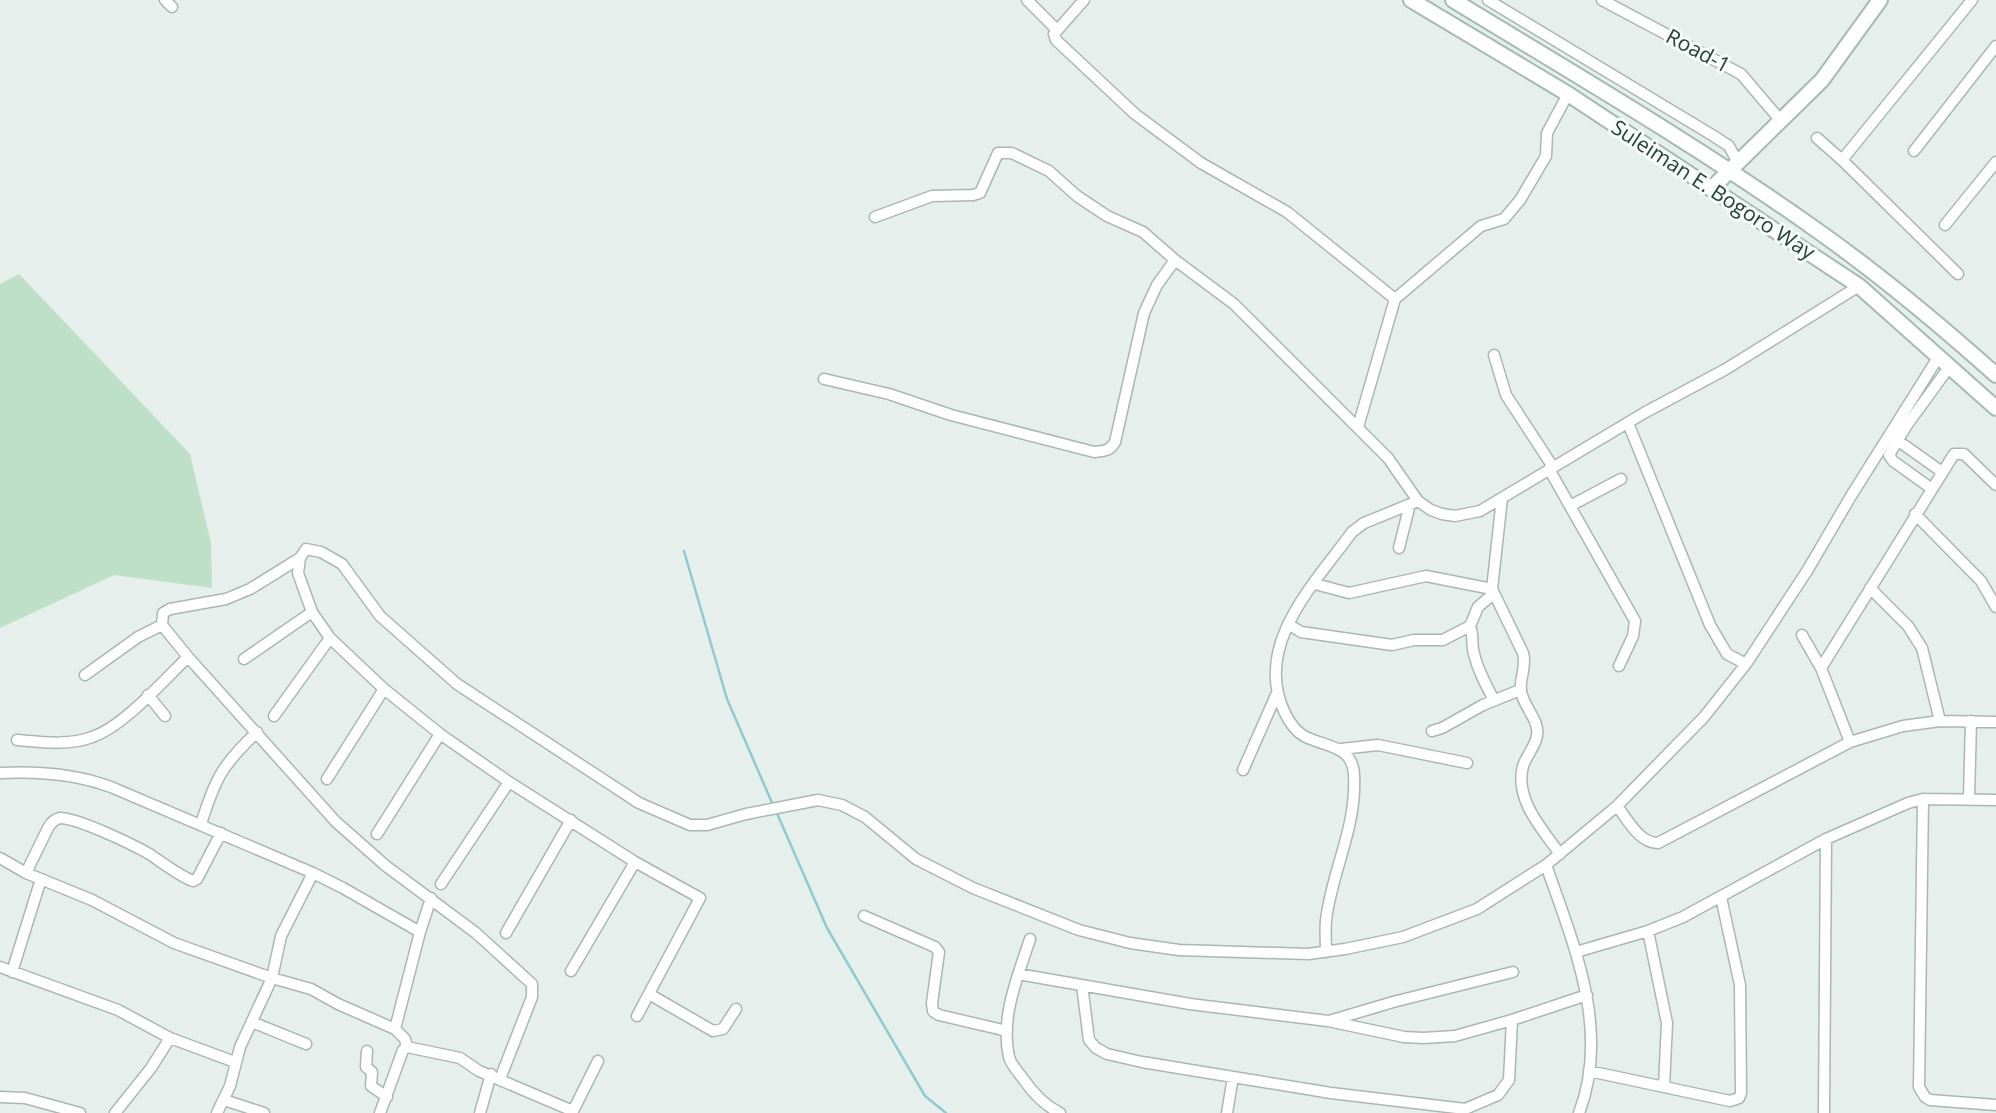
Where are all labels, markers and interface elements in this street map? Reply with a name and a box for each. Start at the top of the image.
street label: Road-1 [1661,22,1735,79]
street label: Suleiman E. Bogoro Way [1606,113,1821,266]

